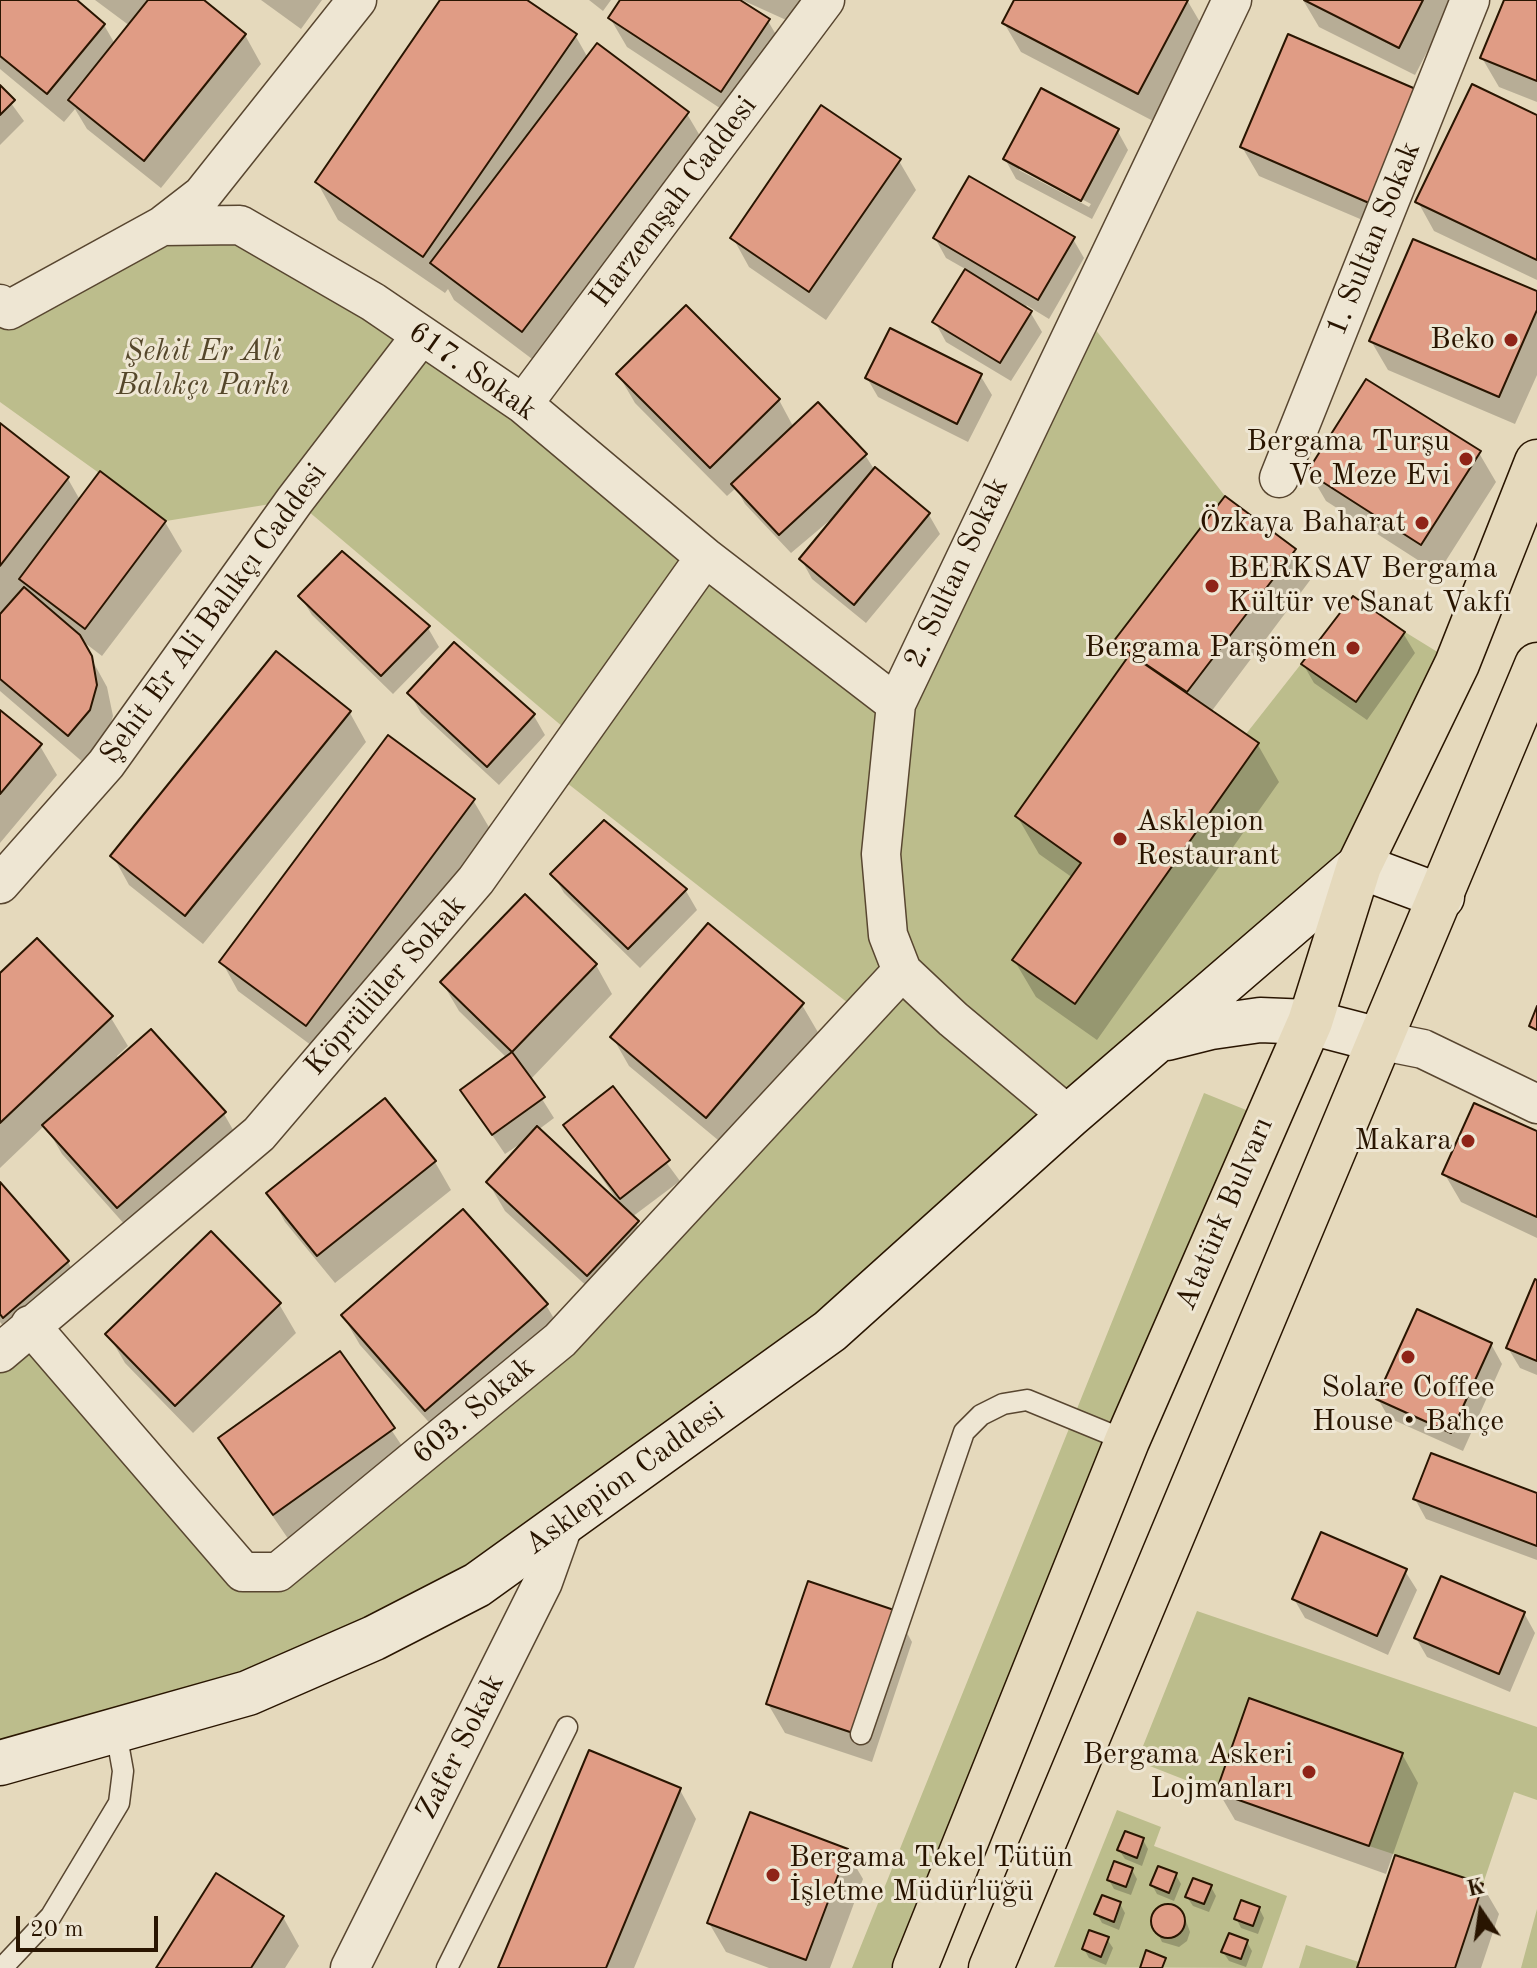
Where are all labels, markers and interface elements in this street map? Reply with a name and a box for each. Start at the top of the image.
street label: Harzemşah Caddesi [583,89,765,315]
street label: 1. Sultan Sokak [1319,137,1429,341]
street label: 617. Sokak [401,315,543,429]
place label: Beko [1430,322,1495,358]
marker: Beko [1502,331,1520,349]
park label: Şehit Er Ali Balıkçı Parkı [116,334,290,404]
place label: Bergama Turşu Ve Meze Evi [1246,424,1450,494]
marker: Bergama Turşu Ve Meze Evi [1457,450,1475,468]
street label: Şehit Er Ali Balıkçı Caddesi [93,457,335,771]
street label: 2. Sultan Sokak [897,472,1017,674]
place label: Özkaya Baharat [1199,505,1406,541]
marker: Özkaya Baharat [1413,514,1431,532]
place label: BERKSAV Bergama Kültür ve Sanat Vakfı [1228,551,1511,622]
marker: BERKSAV Bergama Kültür ve Sanat Vakfı [1203,577,1221,595]
place label: Bergama Parşömen [1084,630,1337,666]
marker: Bergama Parşömen [1344,639,1362,657]
place label: Asklepion Restaurant [1136,804,1279,874]
marker: Asklepion Restaurant [1111,830,1129,848]
street label: Köprülüler Sokak [298,888,474,1084]
street label: Atatürk Bulvarı [1168,1112,1282,1316]
place label: Makara [1355,1123,1452,1159]
marker: Makara [1459,1132,1477,1150]
marker: Solare Coffee House • Bahçe [1399,1348,1417,1366]
street label: 603. Sokak [406,1349,542,1473]
place label: Solare Coffee House • Bahçe [1312,1370,1504,1440]
street label: Asklepion Caddesi [518,1395,732,1563]
street label: Zafer Sokak [409,1668,513,1826]
place label: Bergama Askeri Lojmanları [1082,1737,1293,1808]
marker: Bergama Askeri Lojmanları [1300,1763,1318,1781]
place label: Bergama Tekel Tütün İşletme Müdürlüğü [789,1840,1073,1910]
marker: Bergama Tekel Tütün İşletme Müdürlüğü [764,1866,782,1884]
north arrow [1441,1872,1521,1952]
text: K [1465,1876,1486,1901]
scale bar [20,1900,162,1950]
text: 20 m [30,1918,84,1942]

